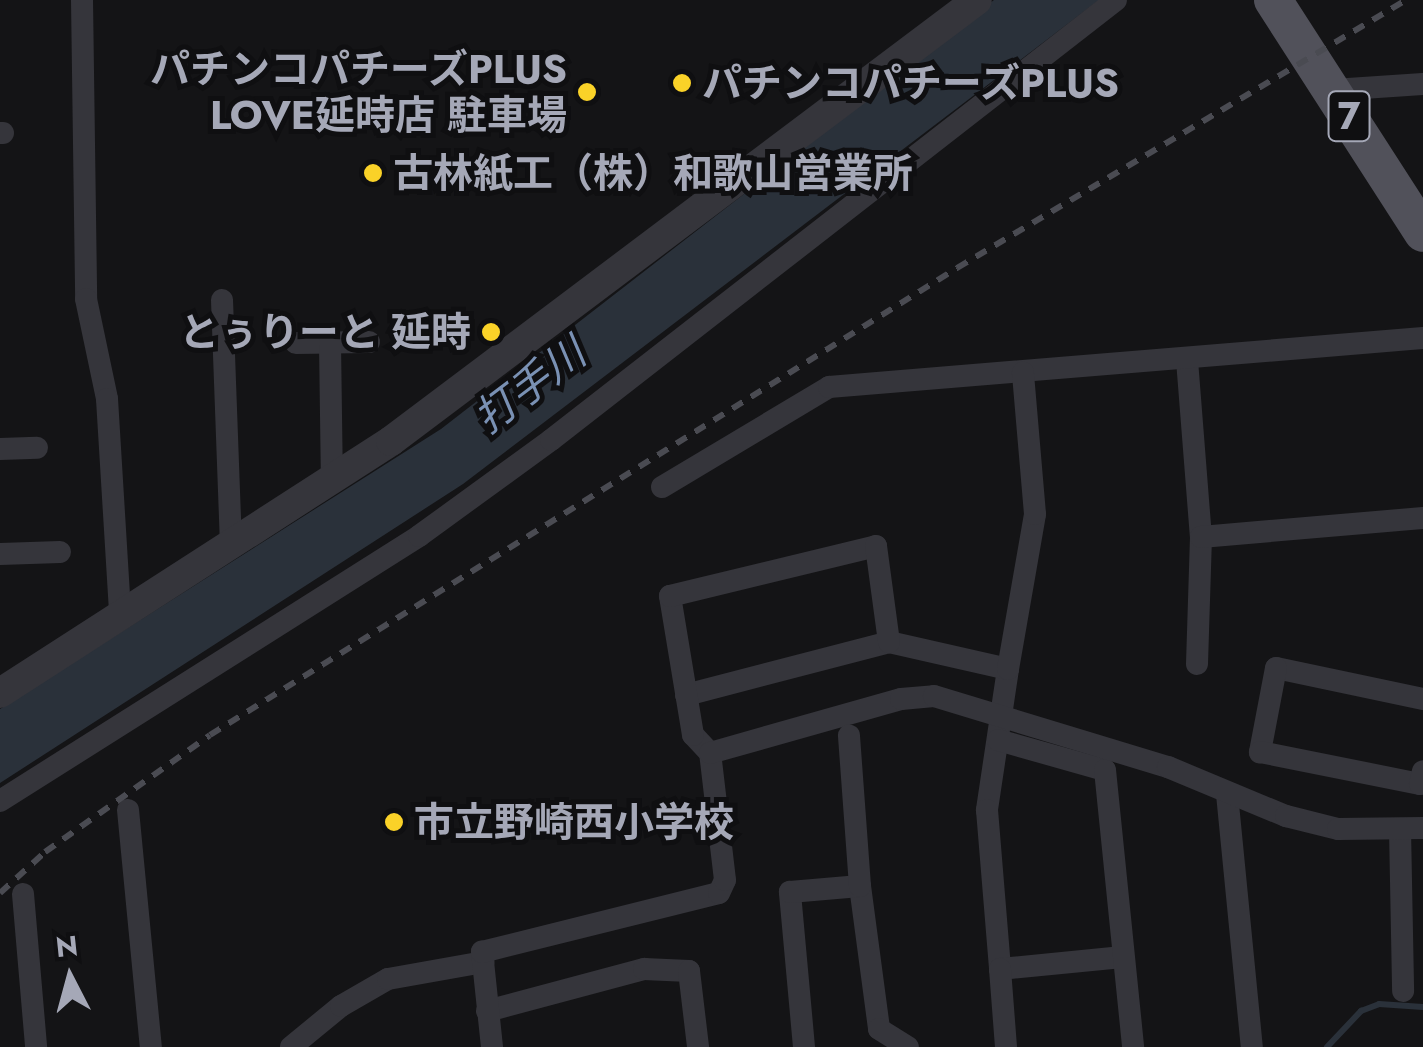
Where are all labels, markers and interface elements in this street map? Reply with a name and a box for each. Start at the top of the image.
place label: パチンコパチーズPLUS LOVE延時店 駐車場 [148,45,567,139]
place label: パチンコパチーズPLUS [702,59,1121,107]
marker: パチンコパチーズPLUS [671,72,693,94]
marker: パチンコパチーズPLUS LOVE延時店 駐車場 [576,81,598,103]
road number: 7 [1326,83,1372,149]
place label: 古林紙工（株）和歌山営業所 [393,149,913,197]
marker: 古林紙工（株）和歌山営業所 [362,162,384,184]
place label: とぅりーと 延時 [179,308,471,356]
marker: とぅりーと 延時 [480,321,502,343]
water label: 打手川 [465,328,595,444]
place label: 市立野崎西小学校 [414,798,734,846]
marker: 市立野崎西小学校 [383,811,405,833]
text: N [54,925,80,968]
north arrow [20,927,120,1027]

